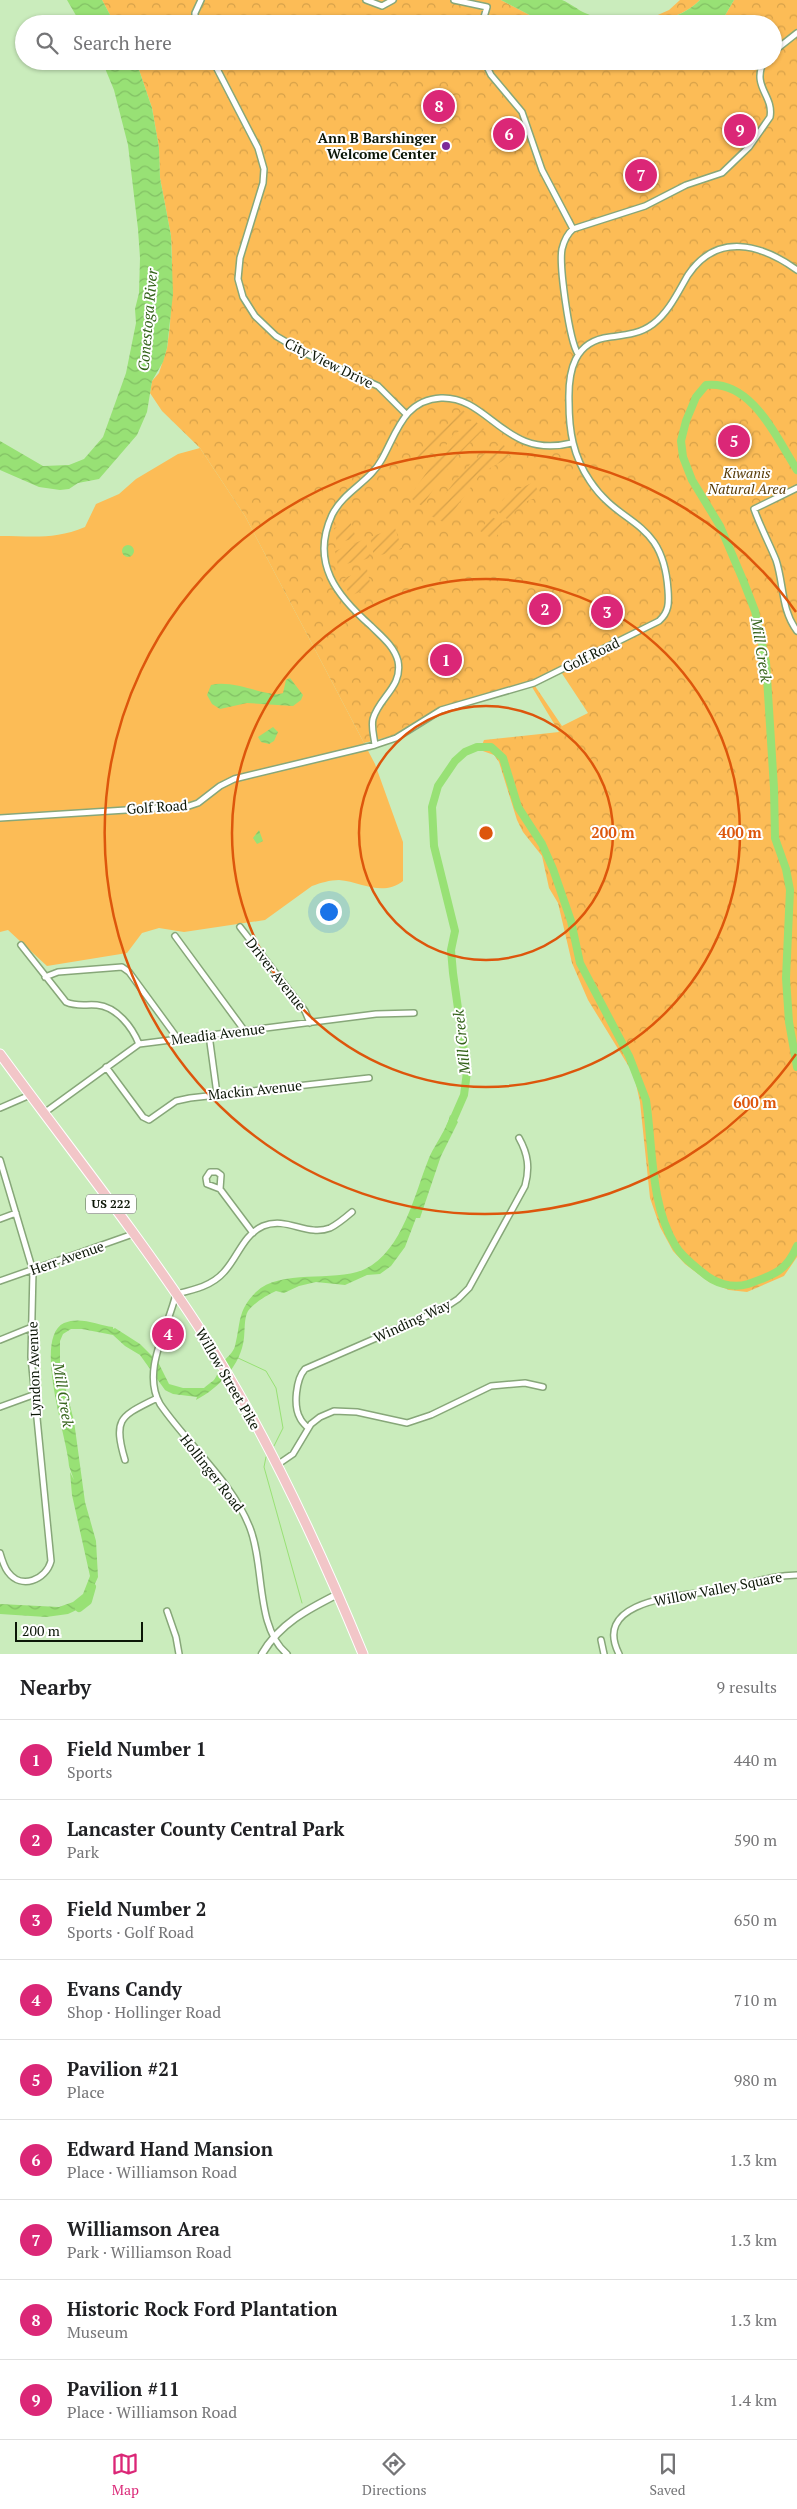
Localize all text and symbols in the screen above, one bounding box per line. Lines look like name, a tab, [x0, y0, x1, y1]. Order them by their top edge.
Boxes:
search box	[15, 15, 782, 70]
icon: search	[33, 29, 61, 57]
text: Search here	[73, 30, 172, 55]
pin: 8	[423, 87, 455, 125]
pin: 9	[724, 111, 756, 149]
pin: 6	[493, 115, 525, 153]
place label: Ann B Barshinger Welcome Center	[318, 128, 436, 163]
marker: Ann B Barshinger Welcome Center	[440, 140, 452, 152]
pin: 7	[625, 156, 657, 194]
water label: Conestoga River	[133, 267, 162, 372]
street label: City View Drive	[282, 333, 377, 392]
pin: 5	[718, 422, 750, 460]
park label: Kiwanis Natural Area	[707, 463, 786, 498]
pin: 2	[529, 590, 561, 628]
pin: 3	[591, 593, 623, 631]
water label: Mill Creek	[747, 615, 777, 684]
street label: Golf Road	[559, 633, 623, 676]
pin: 1	[430, 641, 462, 679]
street label: Golf Road	[126, 795, 188, 818]
text: 200 m	[591, 822, 635, 842]
text: 400 m	[718, 822, 762, 842]
centre of rings	[477, 824, 495, 842]
your location	[316, 899, 342, 925]
street label: Driver Avenue	[242, 933, 311, 1014]
water label: Mill Creek	[448, 1008, 474, 1077]
street label: Meadia Avenue	[170, 1018, 266, 1049]
street label: Mackin Avenue	[207, 1075, 303, 1104]
text: 600 m	[733, 1092, 777, 1112]
road number: US 222	[86, 1194, 136, 1214]
street label: Herr Avenue	[27, 1236, 106, 1279]
street label: Winding Way	[370, 1294, 454, 1347]
pin: 4	[152, 1315, 184, 1353]
street label: Lyndon Avenue	[22, 1321, 45, 1417]
street label: Willow Street Pike	[192, 1325, 265, 1433]
water label: Mill Creek	[49, 1360, 79, 1429]
street label: Hollinger Road	[176, 1430, 249, 1515]
street label: Willow Valley Square	[652, 1567, 784, 1610]
scale bar	[15, 1619, 142, 1642]
text: 200 m	[22, 1621, 60, 1640]
text: Nearby	[20, 1673, 91, 1701]
text: 9 results	[717, 1676, 777, 1698]
text: Field Number 1	[67, 1736, 206, 1761]
text: 1	[31, 1749, 41, 1771]
text: 440 m	[734, 1749, 777, 1771]
text: Sports	[67, 1761, 113, 1783]
text: Lancaster County Central Park	[67, 1816, 344, 1841]
text: 2	[31, 1829, 41, 1851]
text: 590 m	[734, 1829, 777, 1851]
text: Park	[67, 1841, 99, 1863]
text: Field Number 2	[67, 1896, 206, 1921]
text: 3	[31, 1909, 41, 1931]
text: 650 m	[734, 1909, 777, 1931]
text: Sports · Golf Road	[67, 1921, 194, 1943]
text: Evans Candy	[67, 1976, 182, 2001]
text: 4	[31, 1989, 41, 2011]
text: 710 m	[734, 1989, 777, 2011]
text: Shop · Hollinger Road	[67, 2001, 221, 2023]
text: Pavilion #21	[67, 2056, 180, 2081]
text: 5	[31, 2069, 41, 2091]
text: 980 m	[734, 2069, 777, 2091]
text: Place	[67, 2081, 105, 2103]
text: Edward Hand Mansion	[67, 2136, 273, 2161]
text: 6	[31, 2149, 41, 2171]
text: 1.3 km	[730, 2149, 777, 2171]
text: Place · Williamson Road	[67, 2161, 237, 2183]
text: Williamson Area	[67, 2216, 220, 2241]
text: 7	[31, 2229, 41, 2251]
text: 1.3 km	[730, 2229, 777, 2251]
text: Park · Williamson Road	[67, 2241, 232, 2263]
text: Historic Rock Ford Plantation	[67, 2296, 337, 2321]
text: 8	[31, 2309, 41, 2331]
text: 1.3 km	[730, 2309, 777, 2331]
text: Museum	[67, 2321, 128, 2343]
text: Pavilion #11	[67, 2376, 180, 2401]
text: 9	[31, 2389, 41, 2411]
text: 1.4 km	[730, 2389, 777, 2411]
text: Place · Williamson Road	[67, 2401, 237, 2423]
tab: Map	[111, 2450, 139, 2499]
tab: Directions	[362, 2450, 427, 2499]
tab: Saved	[649, 2450, 686, 2499]

